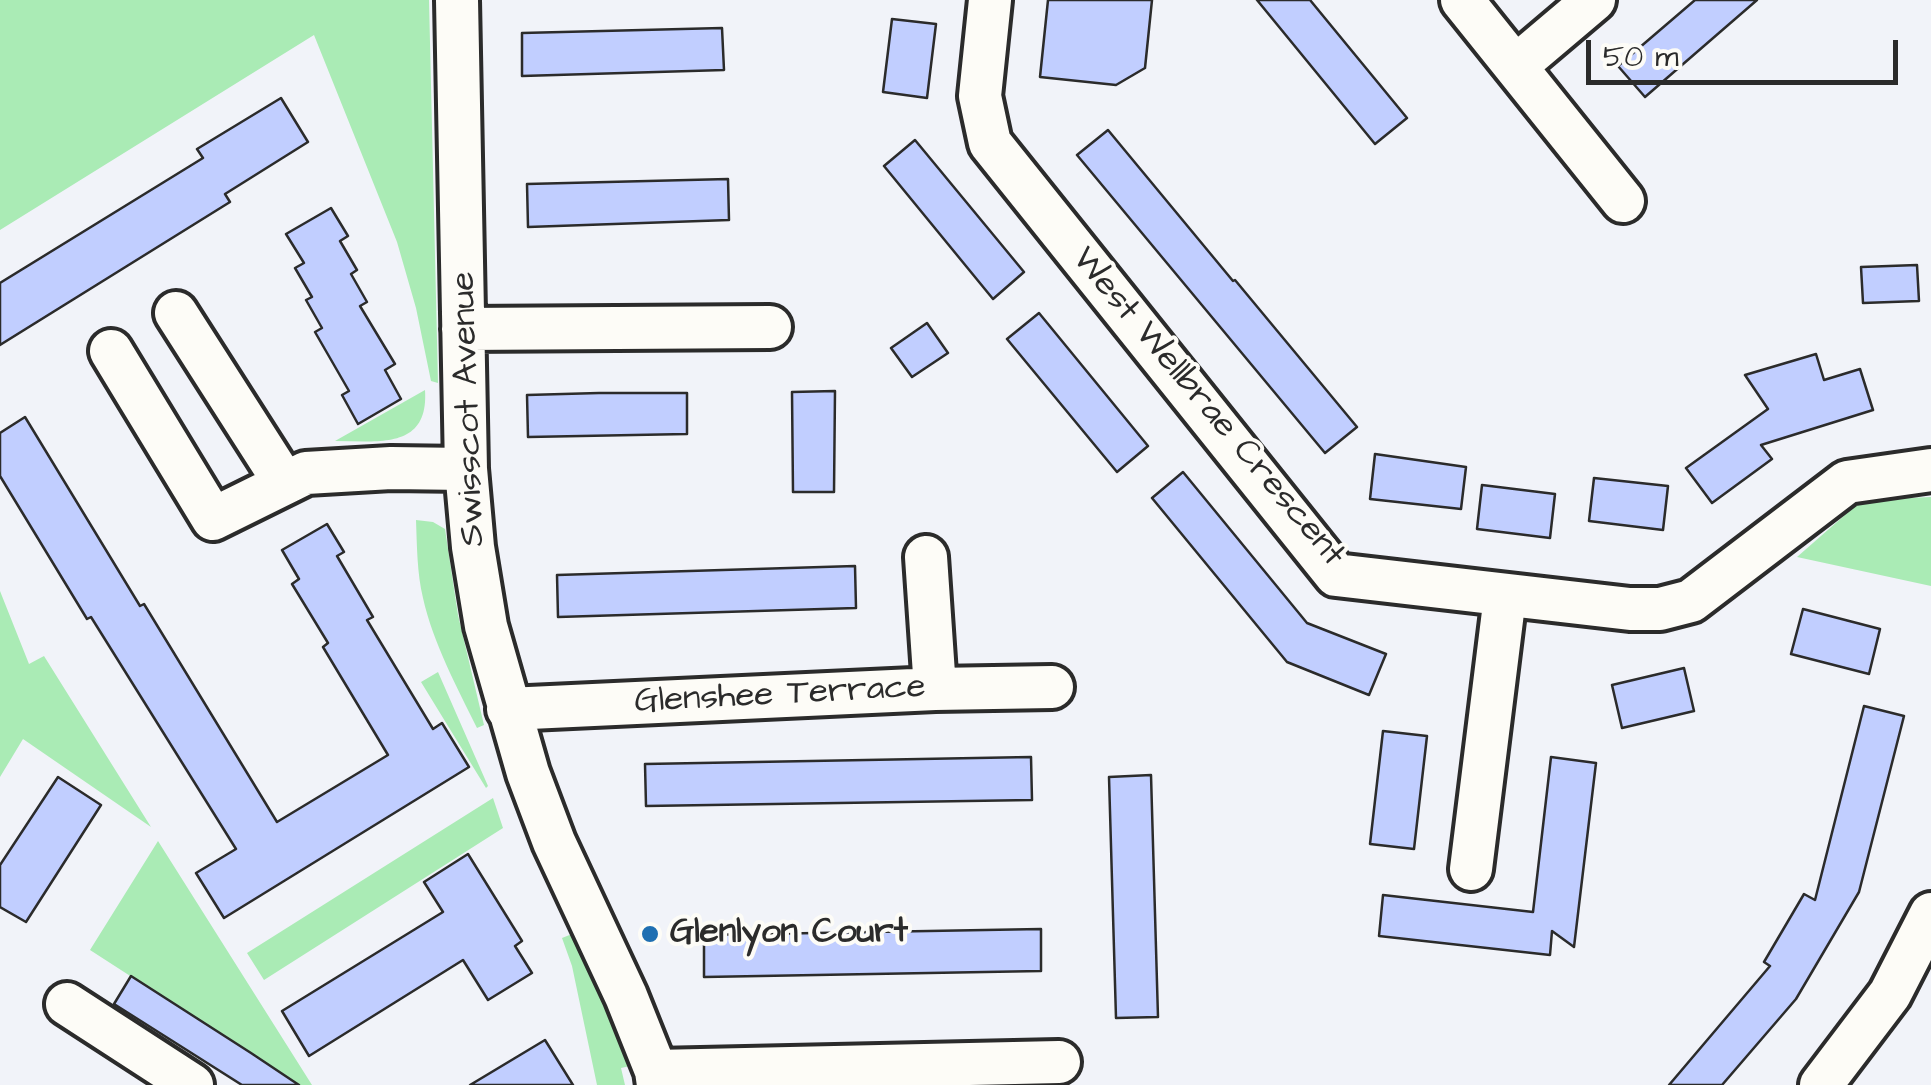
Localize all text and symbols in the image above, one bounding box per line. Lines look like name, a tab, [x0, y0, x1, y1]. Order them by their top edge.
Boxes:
scale bar	[1591, 20, 1904, 82]
text: 50 m	[1603, 36, 1679, 78]
street label: West Wellbrae Crescent	[1061, 240, 1353, 576]
street label: Swisscot Avenue	[444, 271, 496, 547]
street label: Glenshee Terrace	[633, 667, 927, 725]
place label: Glenlyon Court	[670, 913, 908, 955]
marker: Glenlyon Court	[639, 923, 661, 945]

